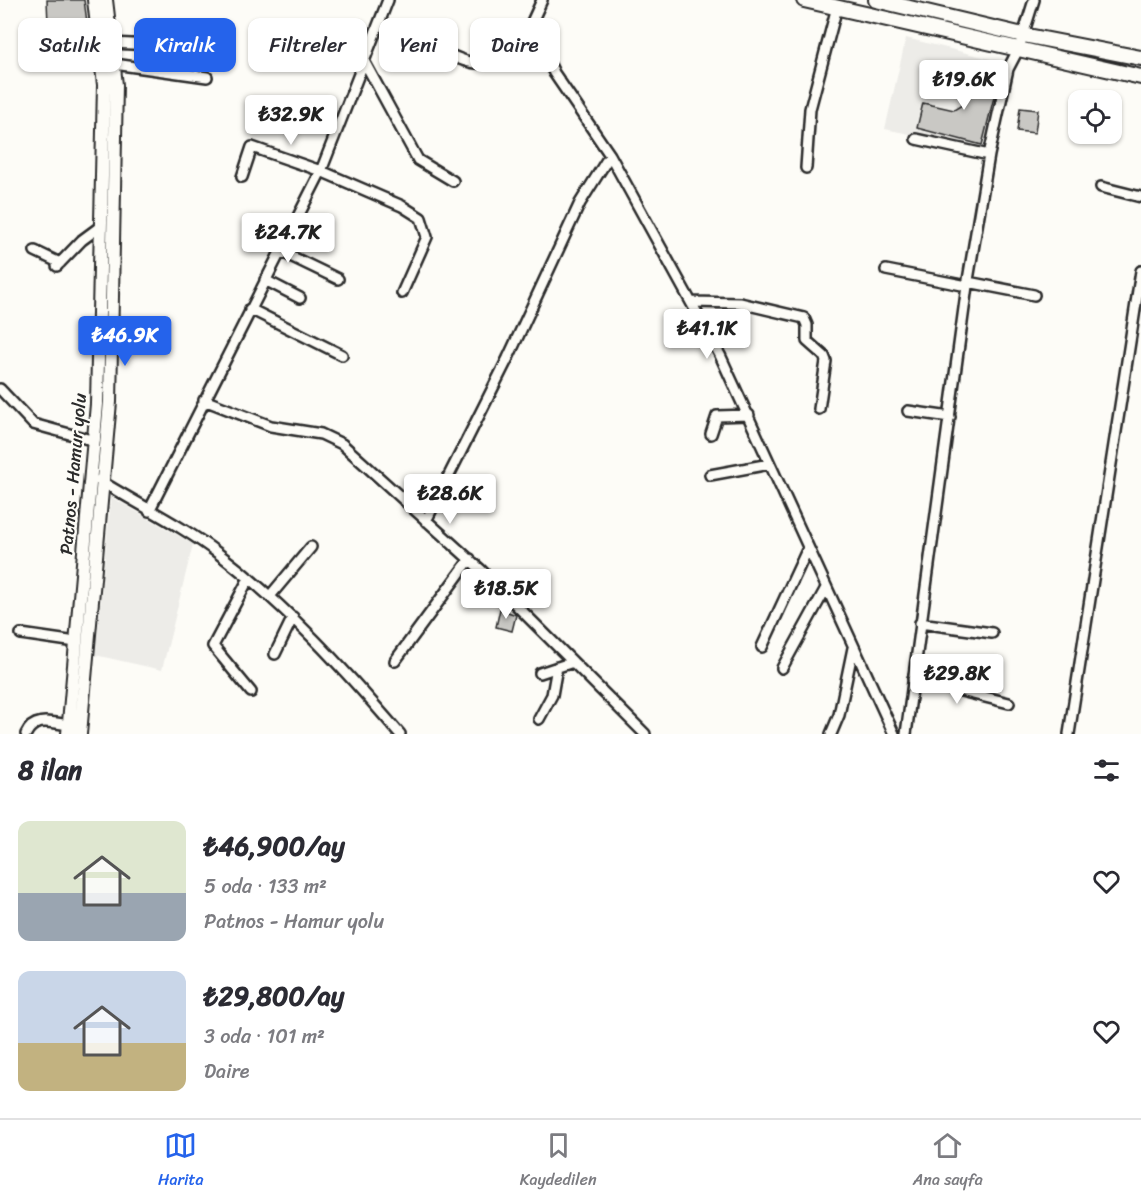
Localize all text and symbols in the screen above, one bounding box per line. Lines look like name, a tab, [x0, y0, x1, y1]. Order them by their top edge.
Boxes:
chip: Satılık	[18, 18, 122, 72]
chip: Kiralık	[134, 18, 236, 72]
chip: Filtreler	[248, 18, 367, 72]
chip: Yeni	[379, 18, 458, 72]
chip: Daire	[470, 18, 560, 72]
pin: ₺19.6K	[915, 60, 1013, 111]
text: ₺19.6K	[933, 62, 995, 97]
map controls	[1068, 90, 1122, 144]
button: locate	[1068, 90, 1122, 144]
pin: ₺32.9K	[242, 95, 340, 146]
text: ₺32.9K	[259, 97, 323, 132]
pin: ₺24.7K	[239, 213, 337, 264]
text: ₺24.7K	[256, 215, 320, 250]
pin: ₺41.1K	[658, 309, 756, 360]
text: ₺41.1K	[678, 311, 736, 346]
pin: ₺46.9K	[76, 316, 174, 367]
text: ₺46.9K	[92, 318, 158, 353]
street label: Patnos - Hamur yolu	[50, 391, 96, 556]
pin: ₺28.6K	[401, 474, 499, 525]
text: ₺28.6K	[418, 476, 482, 511]
pin: ₺18.5K	[457, 569, 555, 620]
text: ₺18.5K	[475, 571, 537, 606]
pin: ₺29.8K	[908, 654, 1006, 705]
text: ₺29.8K	[924, 656, 990, 691]
text: 8 ilan	[18, 747, 82, 793]
icon: filters	[1090, 754, 1123, 787]
text: ₺46,900/ay	[204, 823, 345, 869]
icon: home	[66, 845, 138, 917]
icon: heart	[1090, 865, 1123, 898]
text: 5 oda · 133 m²	[204, 869, 327, 904]
text: Patnos - Hamur yolu	[204, 904, 384, 939]
text: ₺29,800/ay	[204, 973, 344, 1019]
icon: home	[66, 995, 138, 1067]
icon: heart	[1090, 1015, 1123, 1048]
text: 3 oda · 101 m²	[204, 1019, 325, 1054]
text: Daire	[204, 1054, 249, 1089]
tab: Harita	[158, 1129, 203, 1194]
tab: Kaydedilen	[520, 1129, 597, 1194]
tab: Ana sayfa	[913, 1129, 983, 1194]

